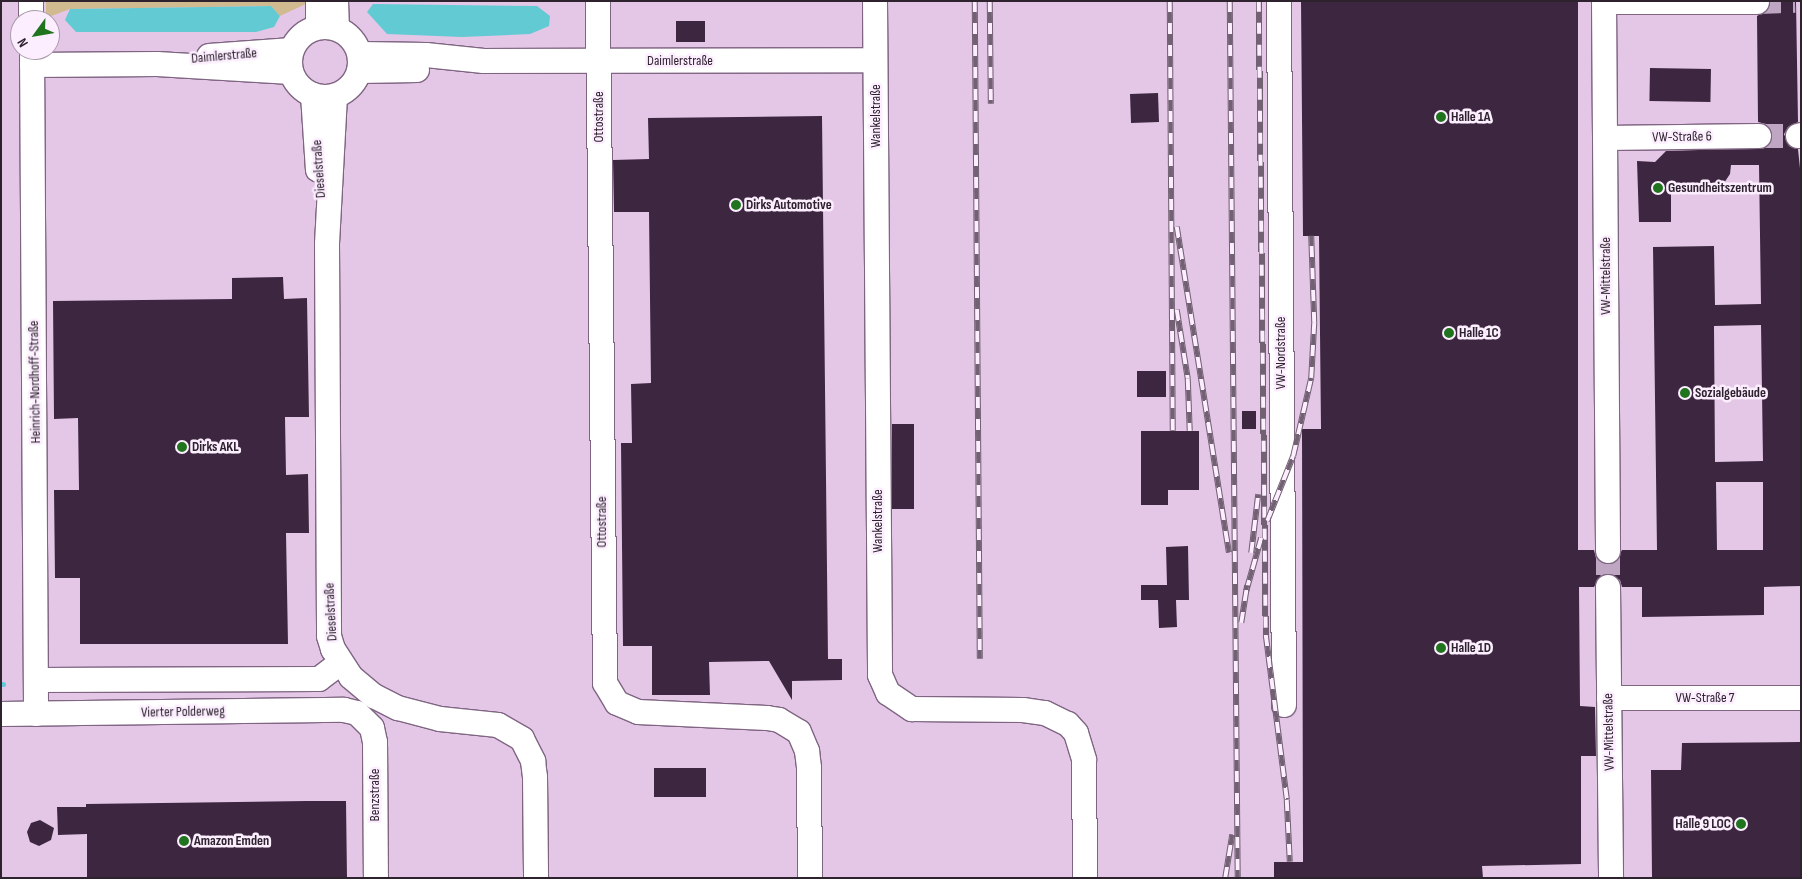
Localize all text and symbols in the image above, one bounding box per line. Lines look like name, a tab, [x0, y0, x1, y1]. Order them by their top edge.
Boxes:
north arrow	[10, 10, 60, 60]
text: N	[14, 35, 32, 50]
street label: Daimlerstraße	[190, 45, 258, 67]
street label: Daimlerstraße	[647, 53, 713, 69]
street label: Wankelstraße	[868, 84, 884, 148]
street label: Ottostraße	[591, 91, 607, 143]
place label: Halle 1A	[1451, 109, 1490, 125]
marker: Halle 1A	[1435, 111, 1447, 123]
street label: VW-Straße 6	[1652, 128, 1712, 146]
street label: Dieselstraße	[309, 139, 329, 199]
place label: Gesundheitszentrum	[1668, 180, 1772, 196]
marker: Gesundheitszentrum	[1652, 182, 1664, 194]
place label: Dirks Automotive	[746, 197, 832, 213]
marker: Dirks Automotive	[730, 199, 742, 211]
street label: VW-Mittelstraße	[1598, 237, 1614, 315]
street label: VW-Nordstraße	[1273, 317, 1289, 389]
street label: Heinrich-Nordhoff-Straße	[26, 320, 44, 444]
place label: Halle 1C	[1459, 325, 1499, 341]
marker: Halle 1C	[1443, 327, 1455, 339]
place label: Sozialgebäude	[1695, 385, 1766, 401]
marker: Sozialgebäude	[1679, 387, 1691, 399]
place label: Dirks AKL	[192, 439, 239, 455]
marker: Dirks AKL	[176, 441, 188, 453]
street label: Wankelstraße	[870, 489, 886, 553]
street label: Ottostraße	[594, 496, 610, 548]
street label: Dieselstraße	[321, 582, 341, 642]
place label: Halle 1D	[1451, 640, 1491, 656]
marker: Halle 1D	[1435, 642, 1447, 654]
street label: VW-Straße 7	[1676, 690, 1734, 706]
street label: VW-Mittelstraße	[1600, 693, 1618, 771]
street label: Vierter Polderweg	[141, 703, 225, 721]
street label: Benzstraße	[367, 769, 383, 821]
place label: Halle 9 LOC	[1675, 816, 1731, 832]
marker: Halle 9 LOC	[1735, 818, 1747, 830]
place label: Amazon Emden	[194, 833, 269, 849]
marker: Amazon Emden	[178, 835, 190, 847]

